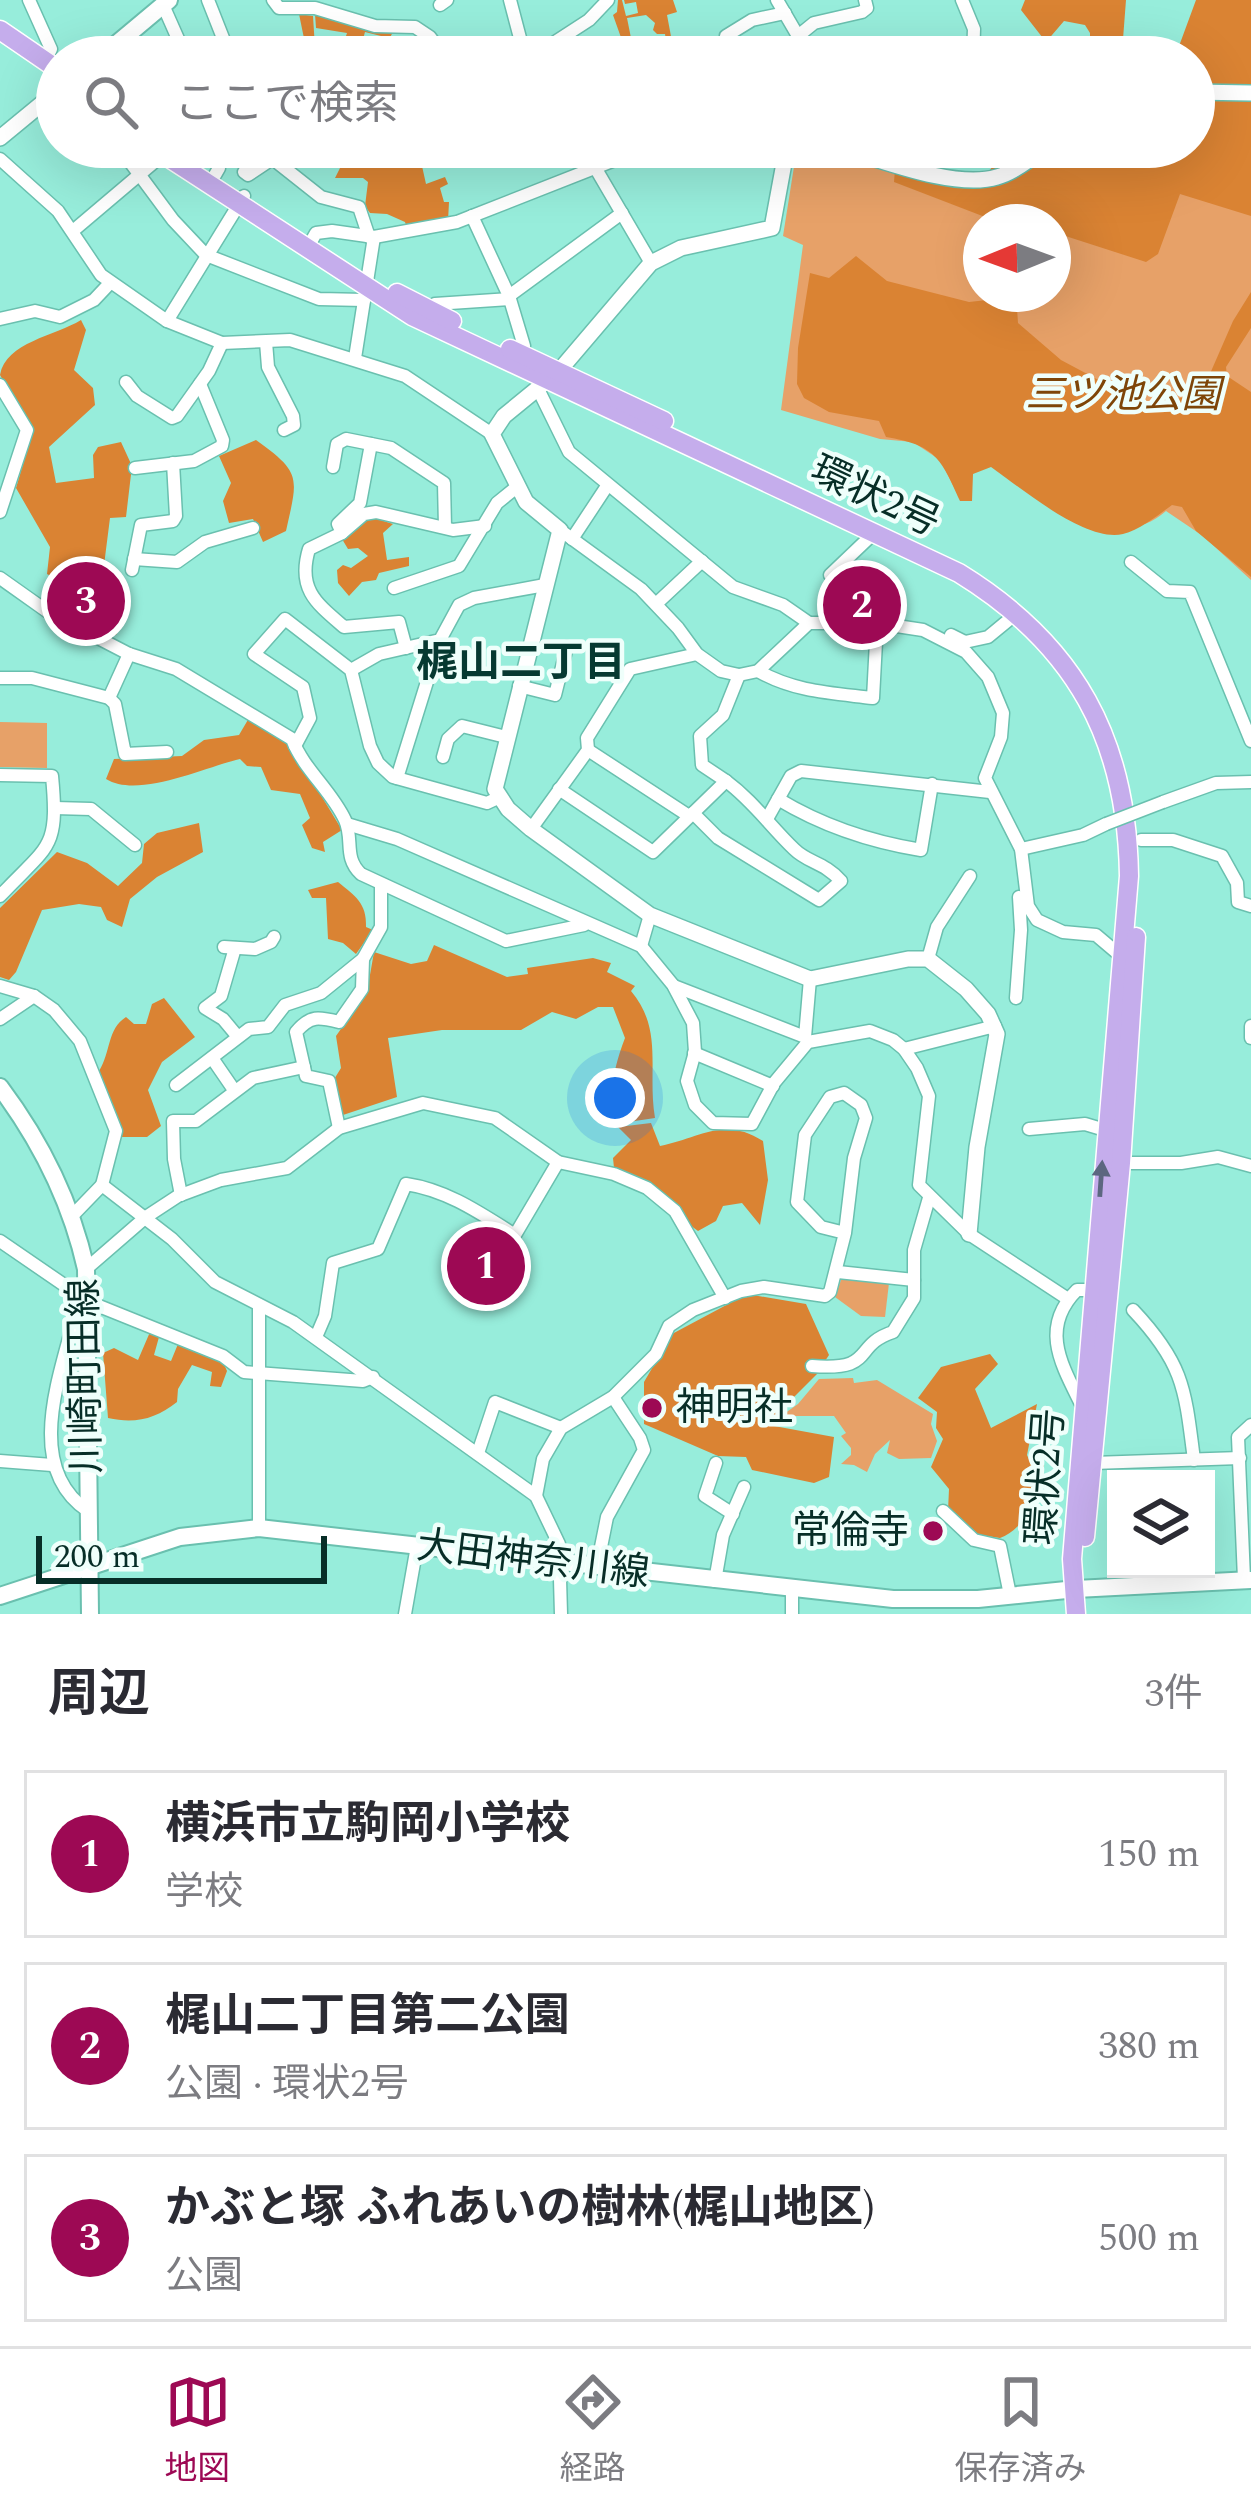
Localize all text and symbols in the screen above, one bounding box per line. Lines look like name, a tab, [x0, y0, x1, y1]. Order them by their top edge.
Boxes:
search box	[36, 36, 1215, 168]
icon: search	[78, 69, 144, 135]
text: ここで検索	[174, 70, 399, 139]
north arrow	[963, 204, 1071, 312]
park label: 三ツ池公園	[1025, 366, 1225, 425]
street label: 環状2号	[801, 441, 949, 553]
pin: 3	[47, 556, 125, 646]
pin: 2	[823, 560, 901, 650]
district label: 梶山二丁目	[416, 632, 626, 695]
your location	[585, 1068, 645, 1128]
one-way arrow	[1092, 1160, 1111, 1197]
pin: 1	[447, 1221, 525, 1311]
street label: 川崎町田線	[55, 1278, 117, 1474]
place label: 神明社	[676, 1379, 793, 1438]
marker: 神明社	[639, 1395, 665, 1421]
street label: 環状2号	[1012, 1407, 1080, 1547]
map controls	[1107, 1470, 1215, 1578]
button: layers	[1107, 1470, 1215, 1578]
place label: 常倫寺	[792, 1502, 909, 1561]
street label: 大田神奈川線	[413, 1516, 653, 1604]
marker: 常倫寺	[920, 1518, 946, 1544]
scale bar	[36, 1530, 327, 1583]
text: 200 m	[54, 1532, 140, 1582]
text: 周辺	[48, 1656, 150, 1734]
text: 3件	[1144, 1665, 1203, 1724]
text: 横浜市立駒岡小学校	[165, 1790, 570, 1859]
text: 1	[79, 1825, 101, 1884]
text: 150 m	[1098, 1825, 1200, 1884]
text: 学校	[165, 1863, 243, 1922]
text: 梶山二丁目第二公園	[165, 1982, 570, 2051]
text: 2	[79, 2017, 101, 2076]
text: 380 m	[1098, 2017, 1200, 2076]
text: 公園 · 環状2号	[165, 2055, 409, 2114]
text: かぶと塚 ふれあいの樹林(梶山地区)	[165, 2174, 875, 2243]
text: 3	[79, 2209, 101, 2268]
text: 500 m	[1098, 2209, 1200, 2268]
text: 公園	[165, 2247, 243, 2306]
tab: 地図	[165, 2369, 231, 2494]
tab: 経路	[560, 2369, 626, 2494]
tab: 保存済み	[955, 2369, 1087, 2494]

